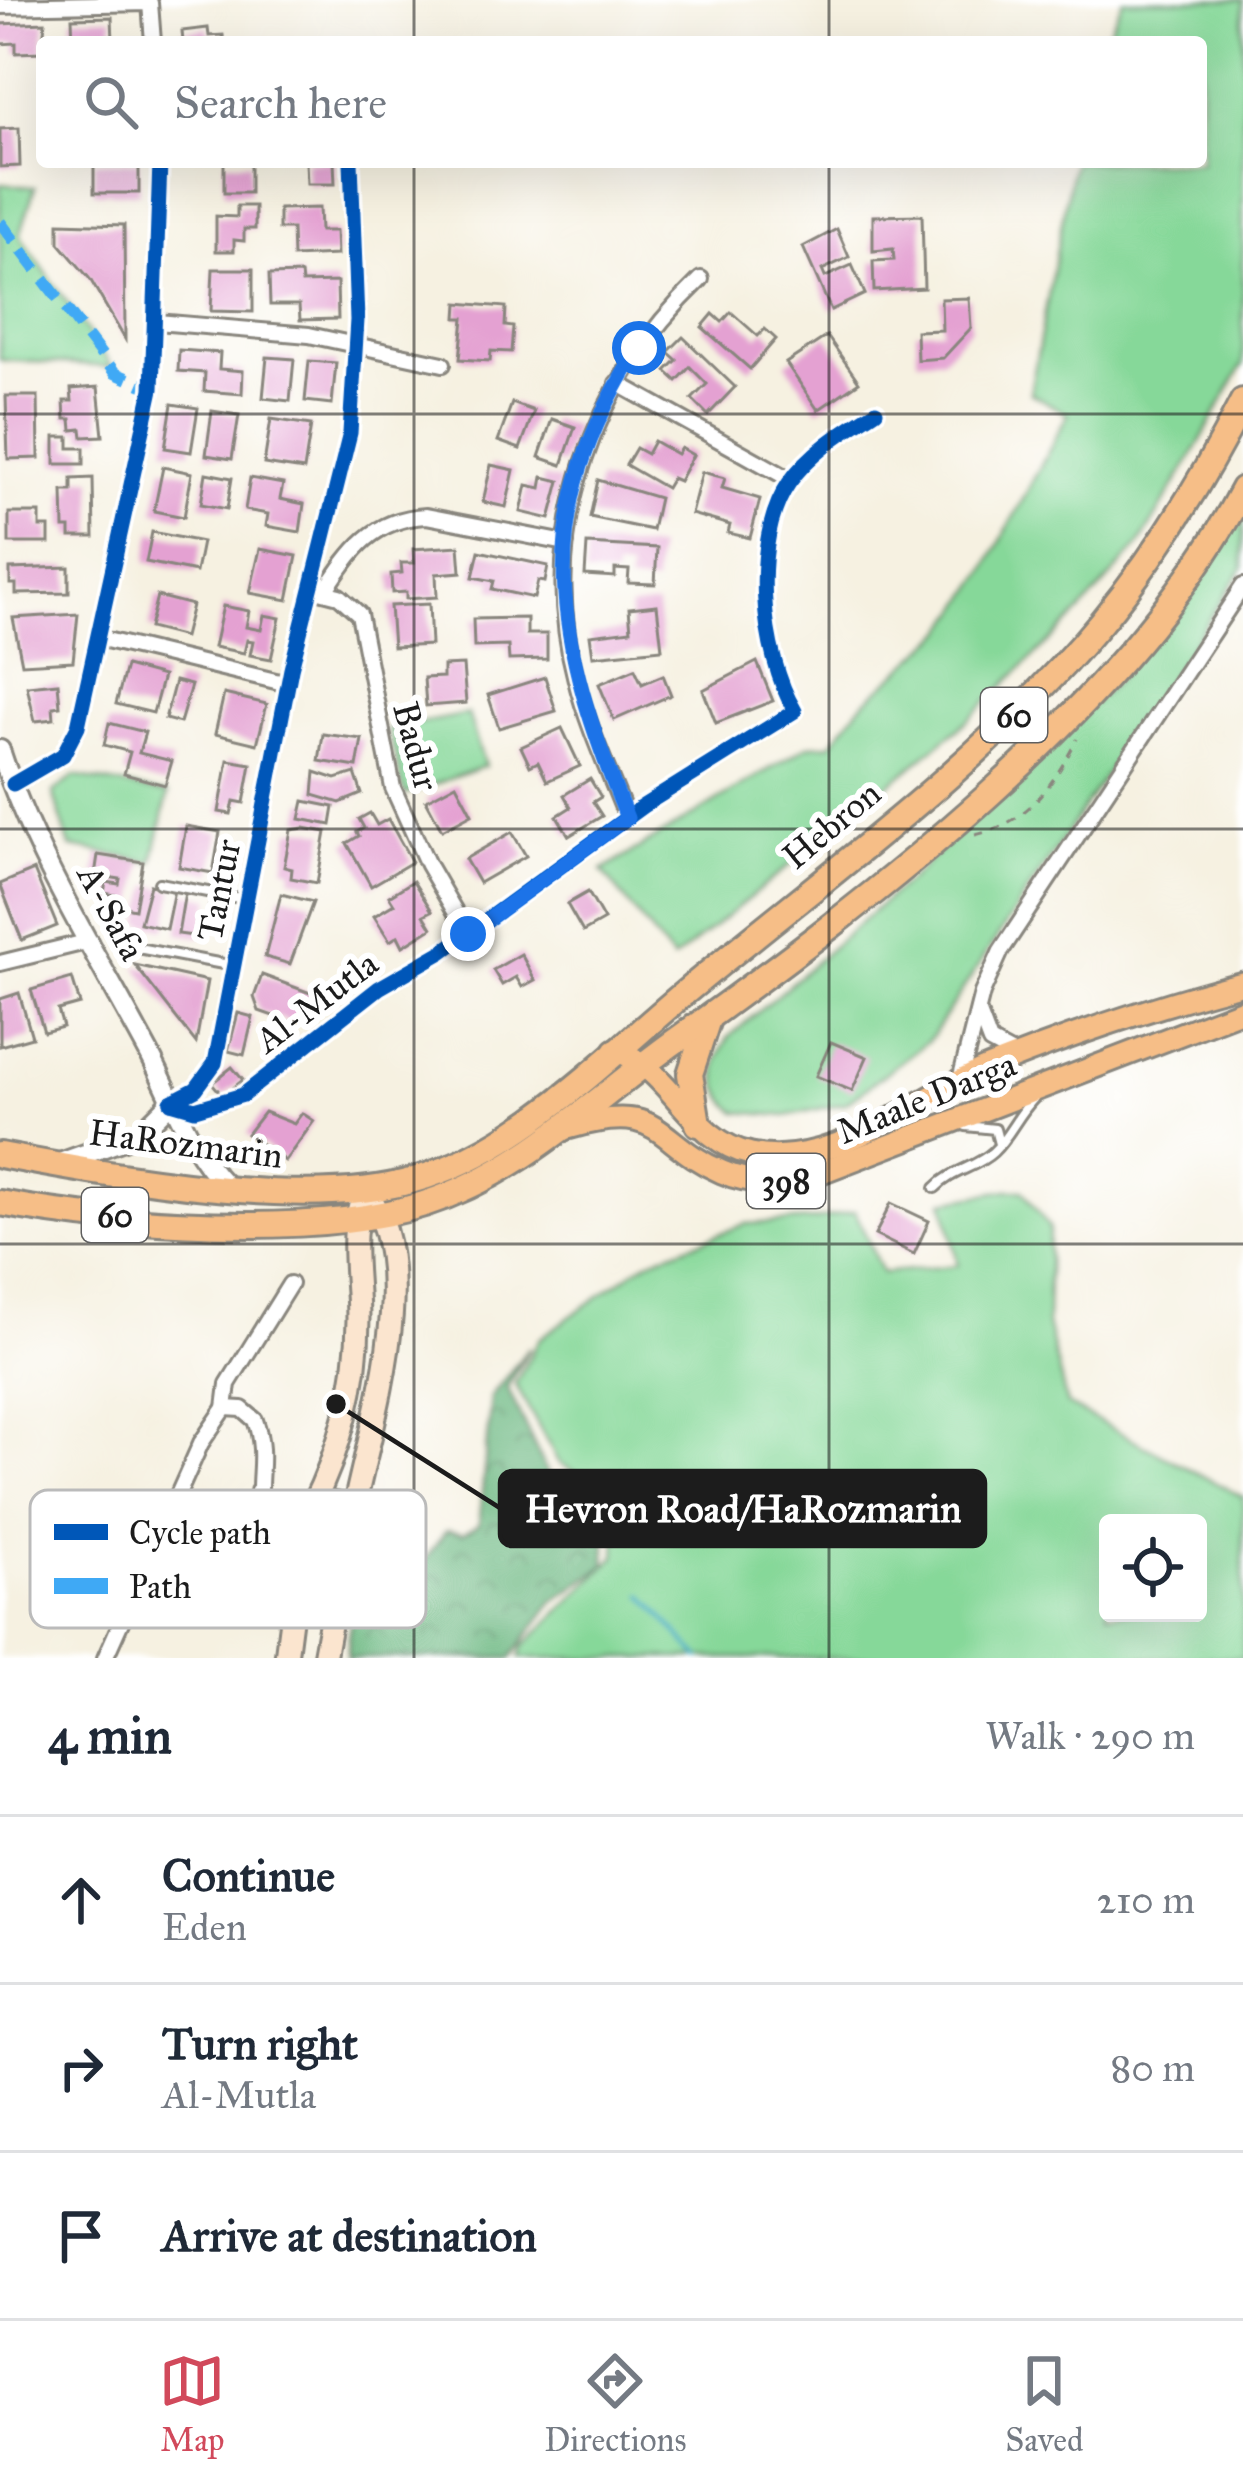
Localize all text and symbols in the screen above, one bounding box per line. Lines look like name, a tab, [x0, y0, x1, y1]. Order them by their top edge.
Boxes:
search box	[36, 36, 1207, 168]
icon: search	[78, 69, 144, 135]
text: Search here	[174, 75, 387, 130]
route start	[612, 321, 666, 375]
road number: 60	[981, 688, 1047, 742]
street label: Badur	[383, 697, 449, 796]
street label: Hebron	[774, 771, 890, 878]
street label: Tantur	[188, 835, 250, 945]
street label: A-Safa	[67, 855, 155, 969]
route end	[441, 907, 495, 961]
street label: Al-Mutla	[245, 941, 387, 1063]
street label: Maale Darga	[831, 1042, 1023, 1154]
street label: HaRozmarin	[87, 1110, 285, 1178]
road number: 398	[747, 1154, 825, 1208]
road number: 60	[82, 1188, 148, 1242]
callout: Hevron Road/HaRozmarin	[500, 1471, 985, 1546]
text: Hevron Road/HaRozmarin	[525, 1485, 961, 1533]
legend	[30, 1490, 426, 1628]
text: Cycle path	[129, 1513, 271, 1553]
map controls	[1099, 1514, 1207, 1622]
button: locate	[1099, 1514, 1207, 1622]
text: Path	[129, 1567, 191, 1607]
text: 4 min	[48, 1705, 172, 1767]
text: Walk · 290 m	[985, 1712, 1195, 1760]
text: Continue	[162, 1848, 335, 1903]
icon: ahead	[48, 1867, 114, 1933]
text: 210 m	[1097, 1876, 1195, 1924]
text: Eden	[162, 1903, 247, 1951]
text: Turn right	[162, 2016, 358, 2071]
icon: right	[48, 2035, 114, 2101]
text: 80 m	[1110, 2044, 1195, 2092]
text: Al-Mutla	[162, 2071, 316, 2119]
icon: arrive	[48, 2203, 114, 2269]
text: Arrive at destination	[162, 2208, 537, 2263]
tab: Map	[159, 2348, 225, 2460]
tab: Directions	[544, 2348, 686, 2460]
tab: Saved	[1005, 2348, 1084, 2460]

